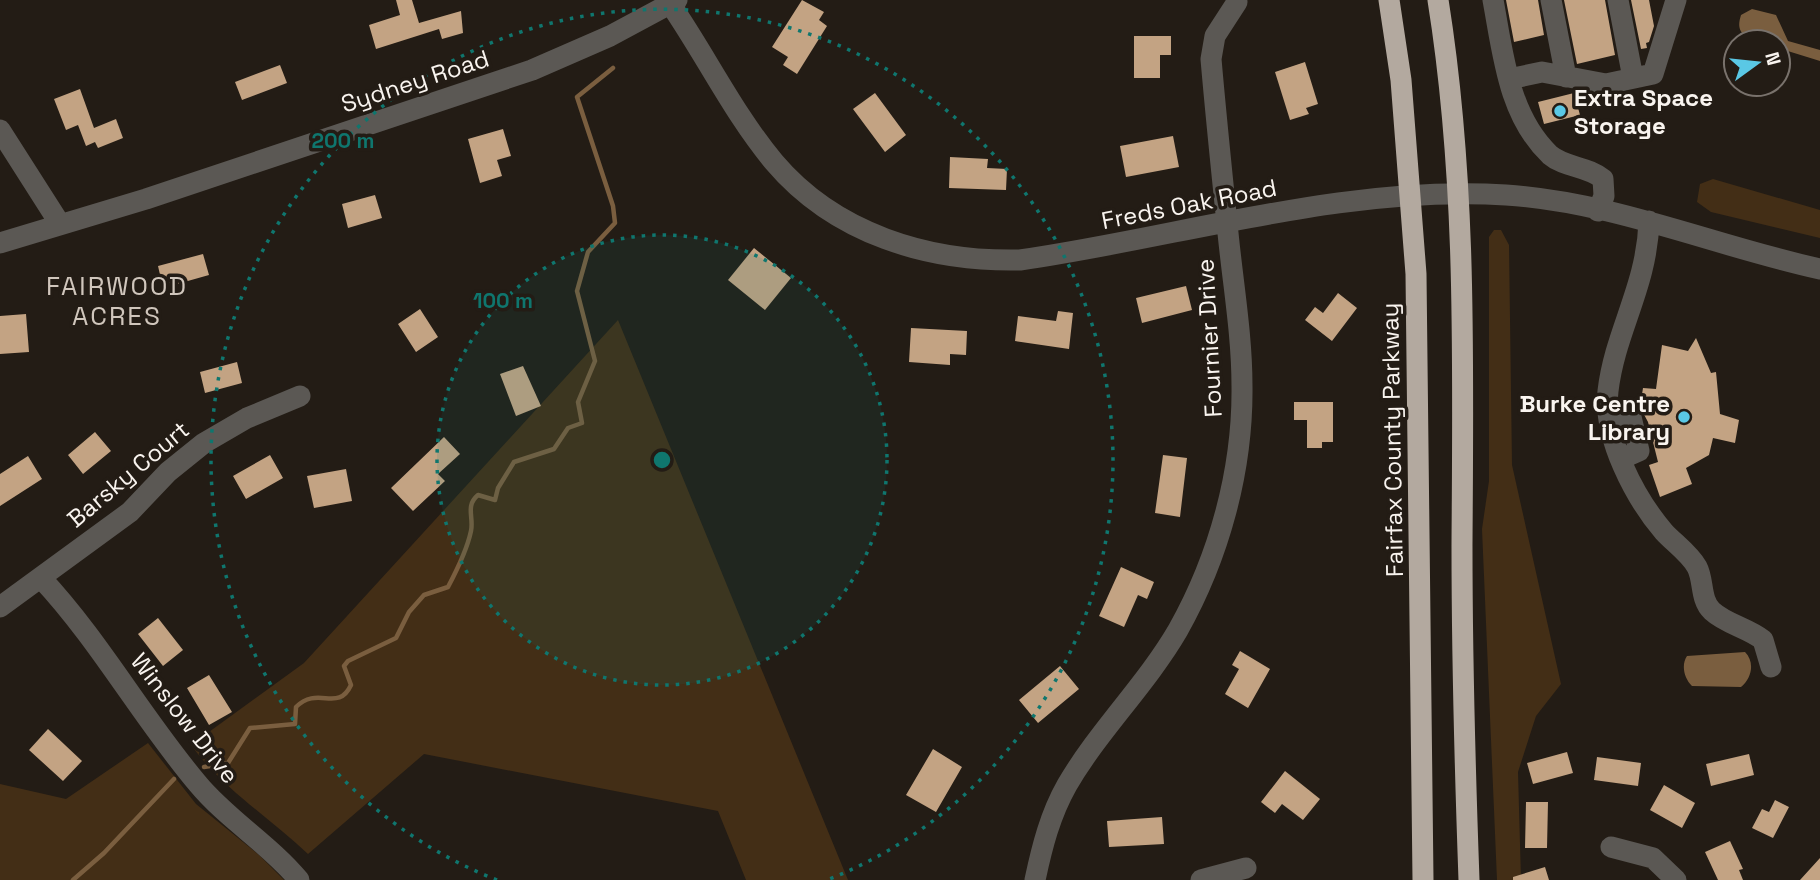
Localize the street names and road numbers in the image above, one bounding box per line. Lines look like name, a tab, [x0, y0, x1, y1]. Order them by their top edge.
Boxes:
street label: Sydney Road	[337, 43, 493, 119]
street label: Freds Oak Road	[1099, 172, 1279, 236]
street label: Fournier Drive	[1189, 258, 1229, 418]
street label: Fairfax County Parkway	[1374, 303, 1410, 577]
street label: Barsky Court	[61, 414, 195, 534]
street label: Winslow Drive	[124, 646, 246, 790]

